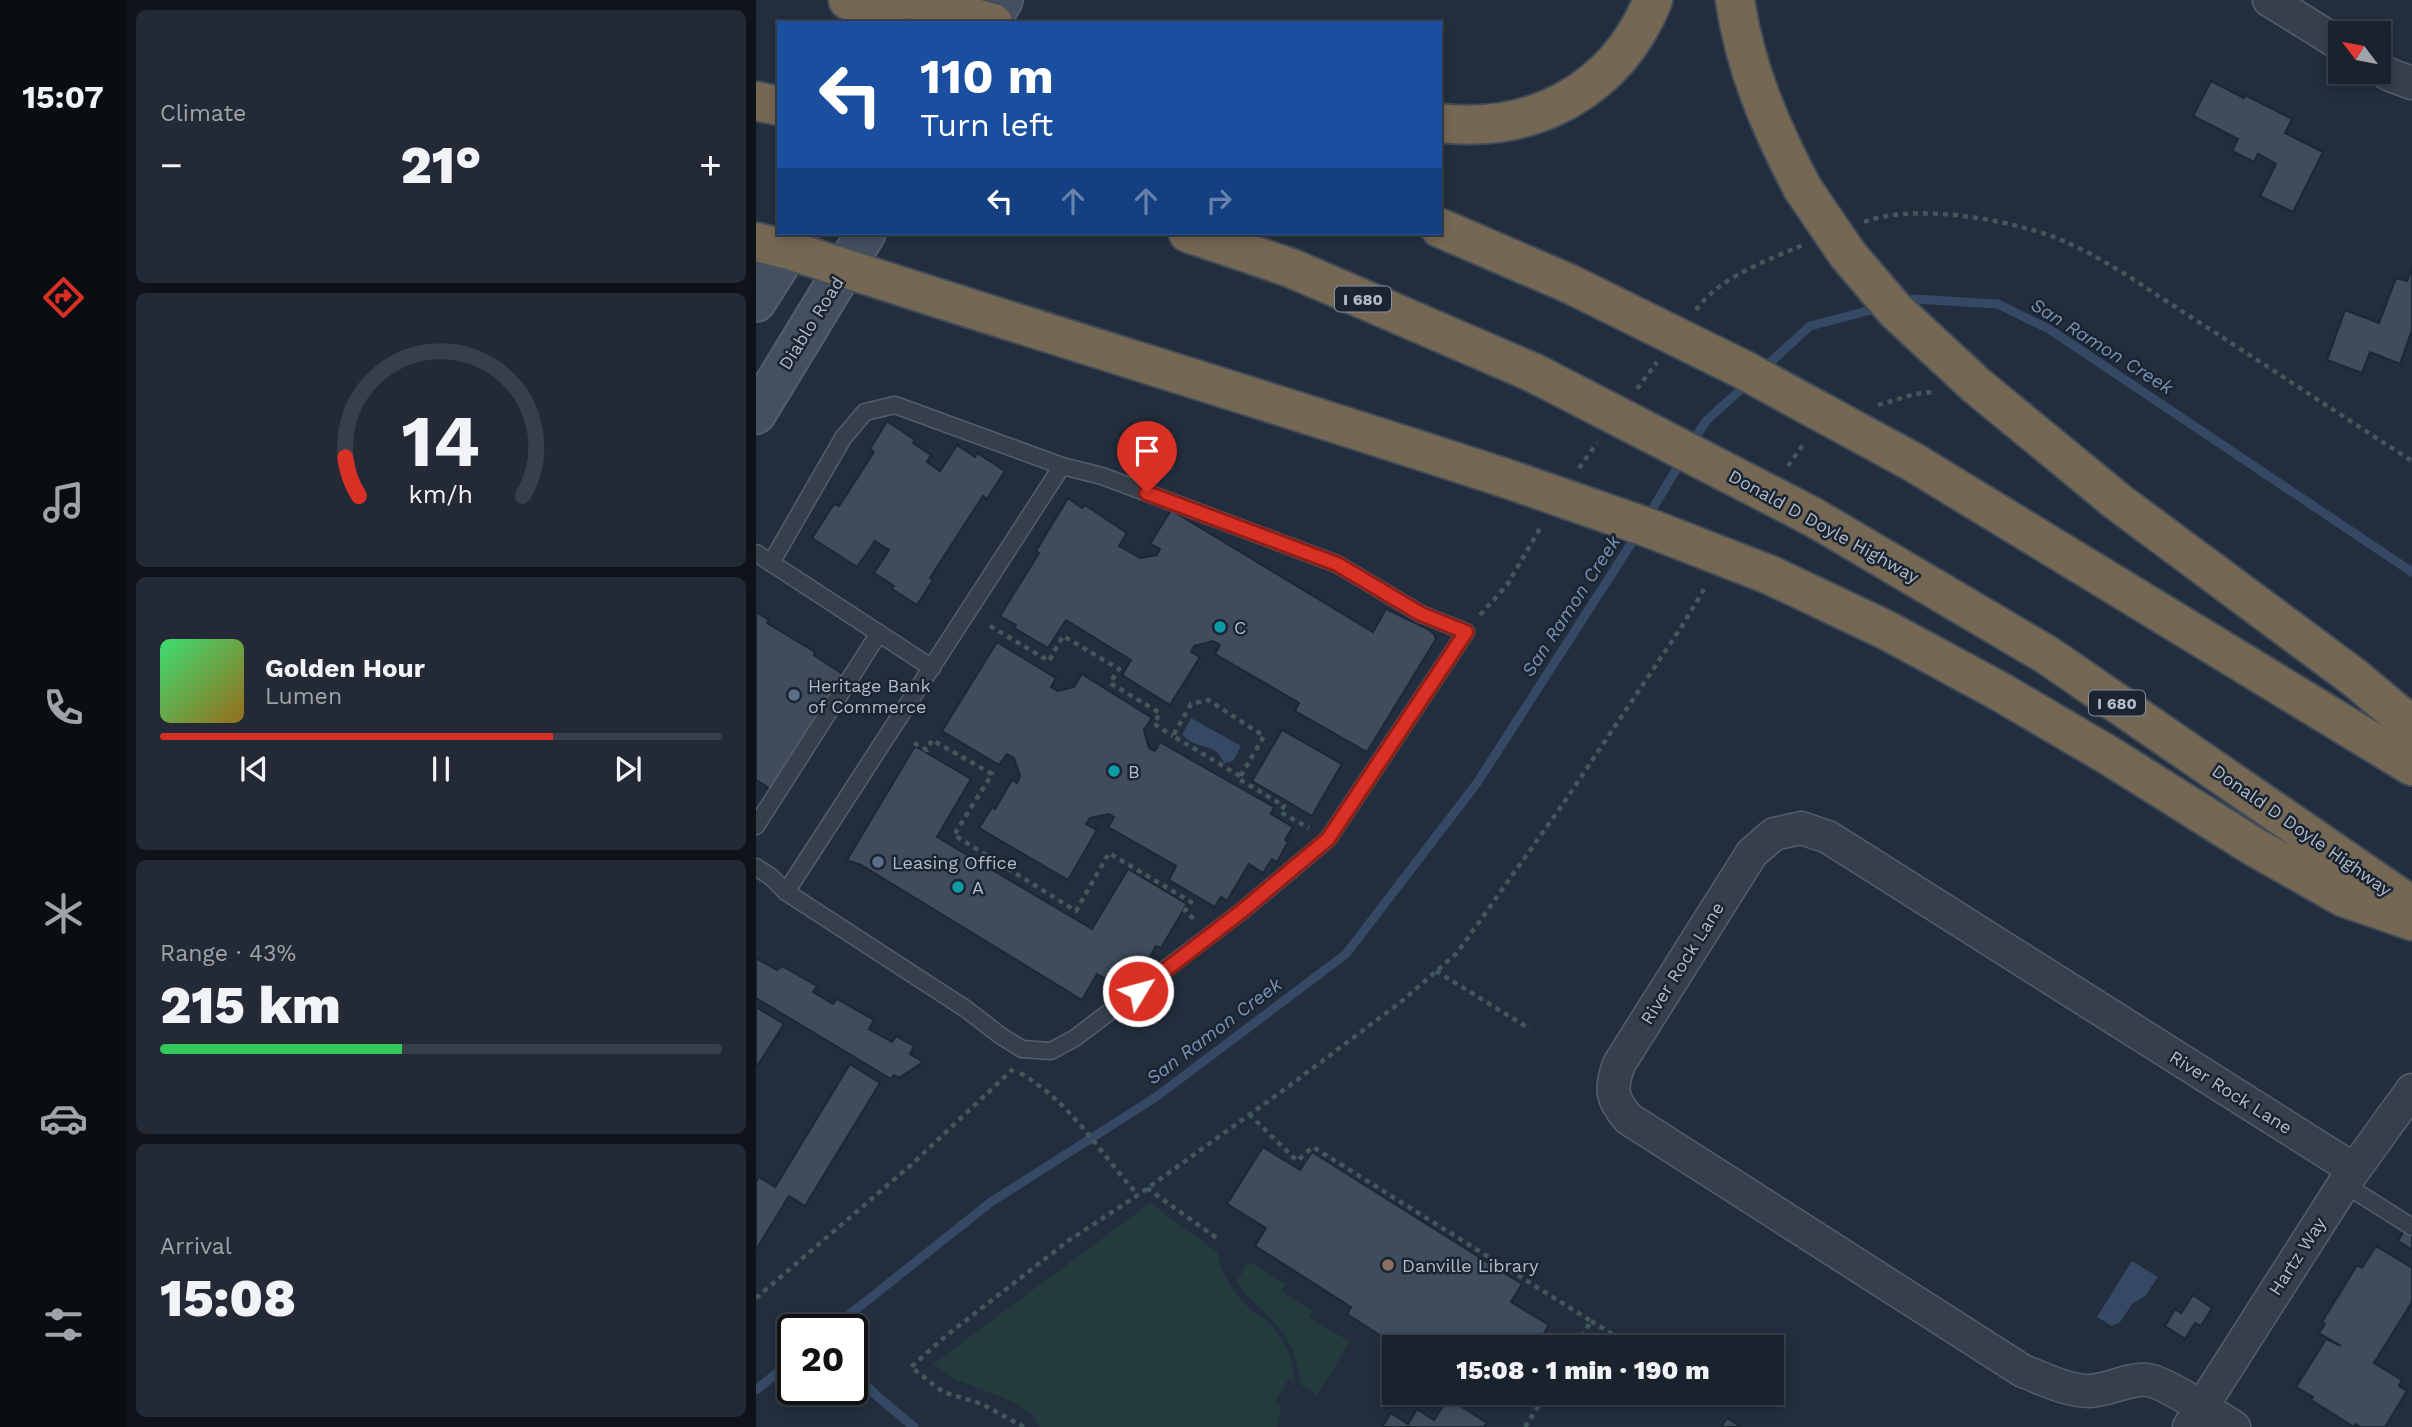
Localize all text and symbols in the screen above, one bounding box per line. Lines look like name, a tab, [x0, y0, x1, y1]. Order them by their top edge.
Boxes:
north arrow	[2328, 21, 2390, 84]
map controls	[2328, 21, 2391, 84]
text: 110 m	[920, 47, 1054, 105]
icon: left	[805, 49, 896, 140]
text: 15:07	[22, 78, 104, 116]
text: Climate	[160, 100, 246, 127]
text: Turn left	[920, 106, 1053, 144]
text: 21°	[401, 135, 481, 196]
text: −	[160, 143, 183, 187]
text: +	[699, 143, 722, 187]
icon: left	[981, 182, 1019, 220]
icon: ahead	[1054, 182, 1092, 220]
icon: ahead	[1127, 182, 1165, 220]
icon: right	[1200, 182, 1238, 220]
icon: directions	[39, 273, 88, 322]
street label: Diablo Road	[774, 273, 848, 373]
road number: I 680	[1335, 286, 1391, 312]
water label: San Ramon Creek	[2026, 293, 2178, 399]
text: 14	[402, 399, 480, 485]
pin	[1117, 421, 1177, 493]
icon: arrive	[1128, 432, 1166, 470]
street label: Donald D Doyle Highway	[1725, 465, 1923, 587]
icon: music	[39, 478, 88, 527]
text: km/h	[409, 480, 473, 509]
water label: San Ramon Creek	[1517, 531, 1626, 681]
place label: C	[1234, 617, 1246, 638]
marker: C	[1212, 619, 1228, 635]
text: Golden Hour	[265, 653, 425, 683]
place label: Heritage Bank of Commerce	[808, 675, 931, 717]
icon: phone	[39, 683, 88, 732]
text: Lumen	[265, 683, 342, 710]
marker: Heritage Bank of Commerce	[786, 687, 802, 703]
road number: I 680	[2089, 690, 2145, 716]
icon: previous	[235, 750, 273, 788]
icon: pause	[422, 750, 460, 788]
icon: next	[609, 750, 647, 788]
street label: Donald D Doyle Highway	[2208, 760, 2396, 900]
place label: B	[1128, 761, 1140, 782]
marker: B	[1106, 763, 1122, 779]
place label: Leasing Office	[892, 852, 1017, 873]
marker: Leasing Office	[870, 854, 886, 870]
place label: A	[972, 877, 984, 898]
marker: A	[950, 879, 966, 895]
icon: climate	[39, 889, 88, 938]
street label: River Rock Lane	[1636, 898, 1728, 1028]
text: Range · 43%	[160, 940, 296, 967]
position arrow	[1101, 954, 1175, 1028]
water label: San Ramon Creek	[1142, 972, 1287, 1089]
text: 215 km	[160, 975, 341, 1036]
street label: River Rock Lane	[2166, 1046, 2296, 1138]
icon: car	[39, 1094, 88, 1143]
street label: Hartz Way	[2264, 1213, 2330, 1299]
text: Arrival	[160, 1233, 232, 1260]
place label: Danville Library	[1402, 1255, 1539, 1276]
marker: Danville Library	[1380, 1257, 1396, 1273]
text: 15:08	[160, 1268, 296, 1329]
icon: filters	[39, 1300, 88, 1349]
speed limit sign: 20	[777, 1314, 868, 1405]
text: 15:08 · 1 min · 190 m	[1456, 1355, 1710, 1385]

